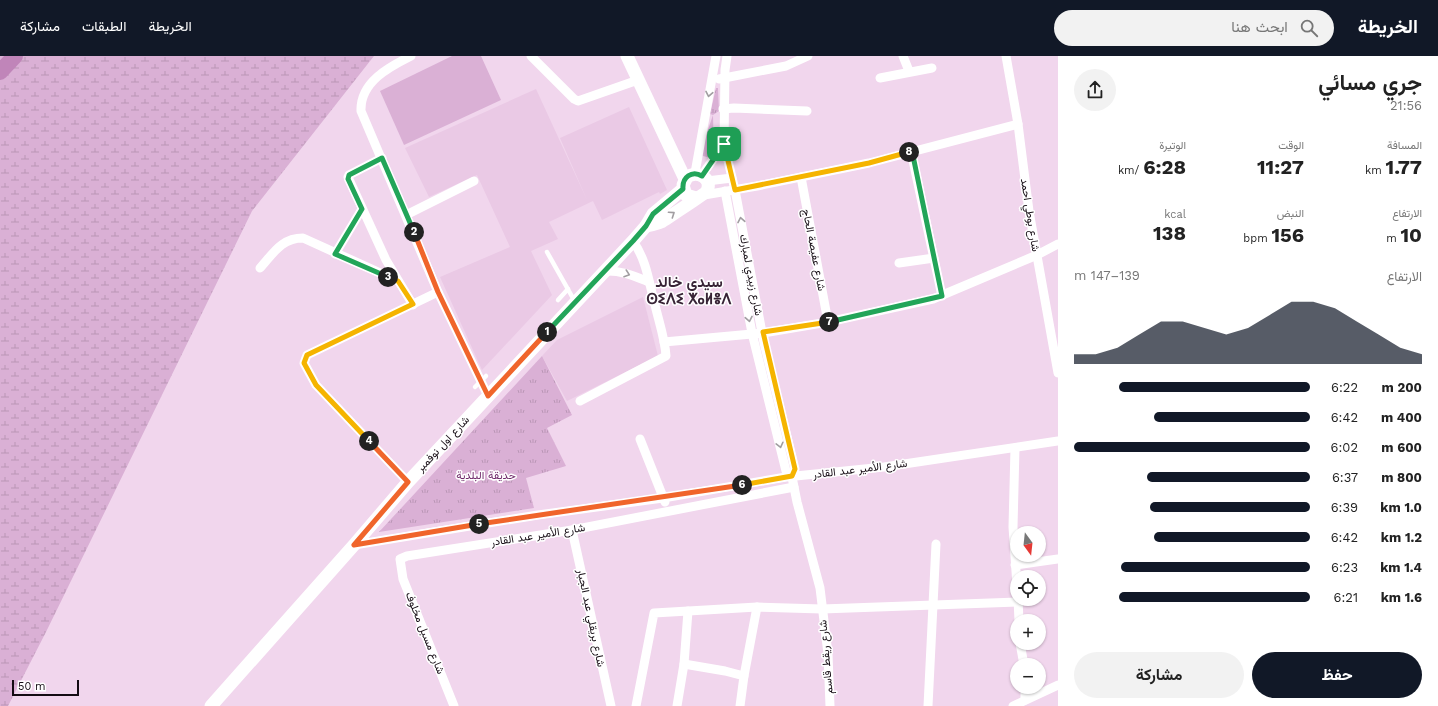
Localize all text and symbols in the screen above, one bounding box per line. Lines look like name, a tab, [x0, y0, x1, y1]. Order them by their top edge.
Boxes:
search box	[1054, 10, 1334, 46]
text: الخريطة	[1358, 15, 1418, 38]
icon: search	[1298, 17, 1320, 39]
text: مشاركة	[20, 18, 60, 34]
text: الطبقات	[82, 18, 126, 34]
text: الخريطة	[148, 18, 192, 34]
text: ابحث هنا	[1231, 18, 1288, 36]
button: share	[1074, 69, 1116, 111]
text: جري مسائي	[1318, 70, 1422, 95]
one-way arrow	[706, 91, 714, 98]
text: 21:56	[1390, 98, 1422, 113]
pin	[707, 127, 741, 161]
icon: arrive	[713, 133, 735, 155]
text: الوتيرة	[1159, 139, 1186, 152]
text: الوقت	[1278, 139, 1304, 152]
text: المسافة	[1387, 139, 1422, 152]
pin: 8	[899, 142, 919, 162]
text: 8	[906, 145, 912, 158]
text: 6:28	[1143, 155, 1186, 179]
text: 11:27	[1257, 155, 1304, 179]
text: 1.77	[1386, 155, 1422, 179]
text: /km	[1118, 164, 1143, 177]
text: km	[1365, 164, 1386, 177]
street label: شارع بوطي احمد	[1015, 177, 1042, 253]
text: النبض	[1277, 207, 1304, 220]
text: الارتفاع	[1392, 207, 1422, 220]
street label: شارع عفيصة الحاج	[799, 208, 828, 293]
text: kcal	[1164, 208, 1186, 221]
one-way arrow	[668, 211, 675, 219]
one-way arrow	[737, 217, 745, 224]
text: 138	[1153, 221, 1186, 245]
pin: 2	[404, 222, 424, 242]
text: 156	[1271, 223, 1304, 247]
text: 10	[1401, 223, 1422, 247]
text: 2	[411, 225, 417, 238]
text: bpm	[1243, 232, 1271, 245]
text: m	[1386, 232, 1401, 245]
street label: شارع زبيدي لمبارك	[734, 233, 765, 318]
pin: 3	[378, 267, 398, 287]
text: 139–147 m	[1074, 268, 1140, 283]
one-way arrow	[624, 269, 631, 277]
text: الارتفاع	[1387, 269, 1422, 284]
text: 3	[385, 270, 391, 283]
district label: سيدي خالد ⵙⵉⴷⵉ ⵅⴰⵍⴻⴷ	[646, 273, 732, 308]
pin: 7	[819, 312, 839, 332]
text: 7	[826, 315, 832, 328]
one-way arrow	[744, 316, 753, 322]
pin: 1	[537, 322, 557, 342]
text: 1	[545, 325, 549, 338]
text: 6:22	[1331, 380, 1358, 395]
text: 200 m	[1382, 380, 1422, 395]
text: 6:42	[1331, 410, 1358, 425]
text: 400 m	[1381, 410, 1422, 425]
street label: شارع اول نوفمبر	[413, 413, 473, 476]
pin: 4	[359, 431, 379, 451]
text: 4	[365, 434, 373, 447]
text: 6:02	[1331, 440, 1358, 455]
text: 600 m	[1381, 440, 1422, 455]
one-way arrow	[775, 441, 784, 448]
street label: شارع الأمير عبد القادر	[811, 457, 908, 482]
park label: حديقة البلدية	[456, 469, 516, 482]
text: 6:37	[1332, 470, 1358, 485]
text: 800 m	[1381, 470, 1422, 485]
pin: 6	[732, 475, 752, 495]
text: 6	[739, 478, 745, 491]
text: 6:39	[1331, 500, 1358, 515]
text: 1.0 km	[1380, 500, 1422, 515]
pin: 5	[469, 514, 489, 534]
text: 5	[476, 517, 482, 530]
street label: شارع الأمير عبد القادر	[489, 521, 586, 550]
north arrow	[1010, 526, 1046, 562]
map controls	[1010, 526, 1046, 694]
text: 6:42	[1331, 530, 1358, 545]
text: 1.2 km	[1381, 530, 1422, 545]
text: 6:23	[1331, 560, 1358, 575]
text: 1.4 km	[1380, 560, 1422, 575]
street label: شارع بريقلي عبد الجبار	[571, 567, 608, 669]
button: locate	[1010, 570, 1046, 606]
street label: شارع مسبل مخلوف	[402, 590, 447, 677]
text: 6:21	[1334, 590, 1358, 605]
text: 1.6 km	[1381, 590, 1422, 605]
button: +	[1010, 614, 1046, 650]
street label: شارع ريقط قاسم	[816, 619, 837, 695]
button: مشاركة	[1074, 652, 1244, 698]
button: حفظ	[1252, 652, 1422, 698]
button: −	[1010, 658, 1046, 694]
scale bar	[12, 678, 79, 697]
text: 50 m	[18, 680, 45, 693]

